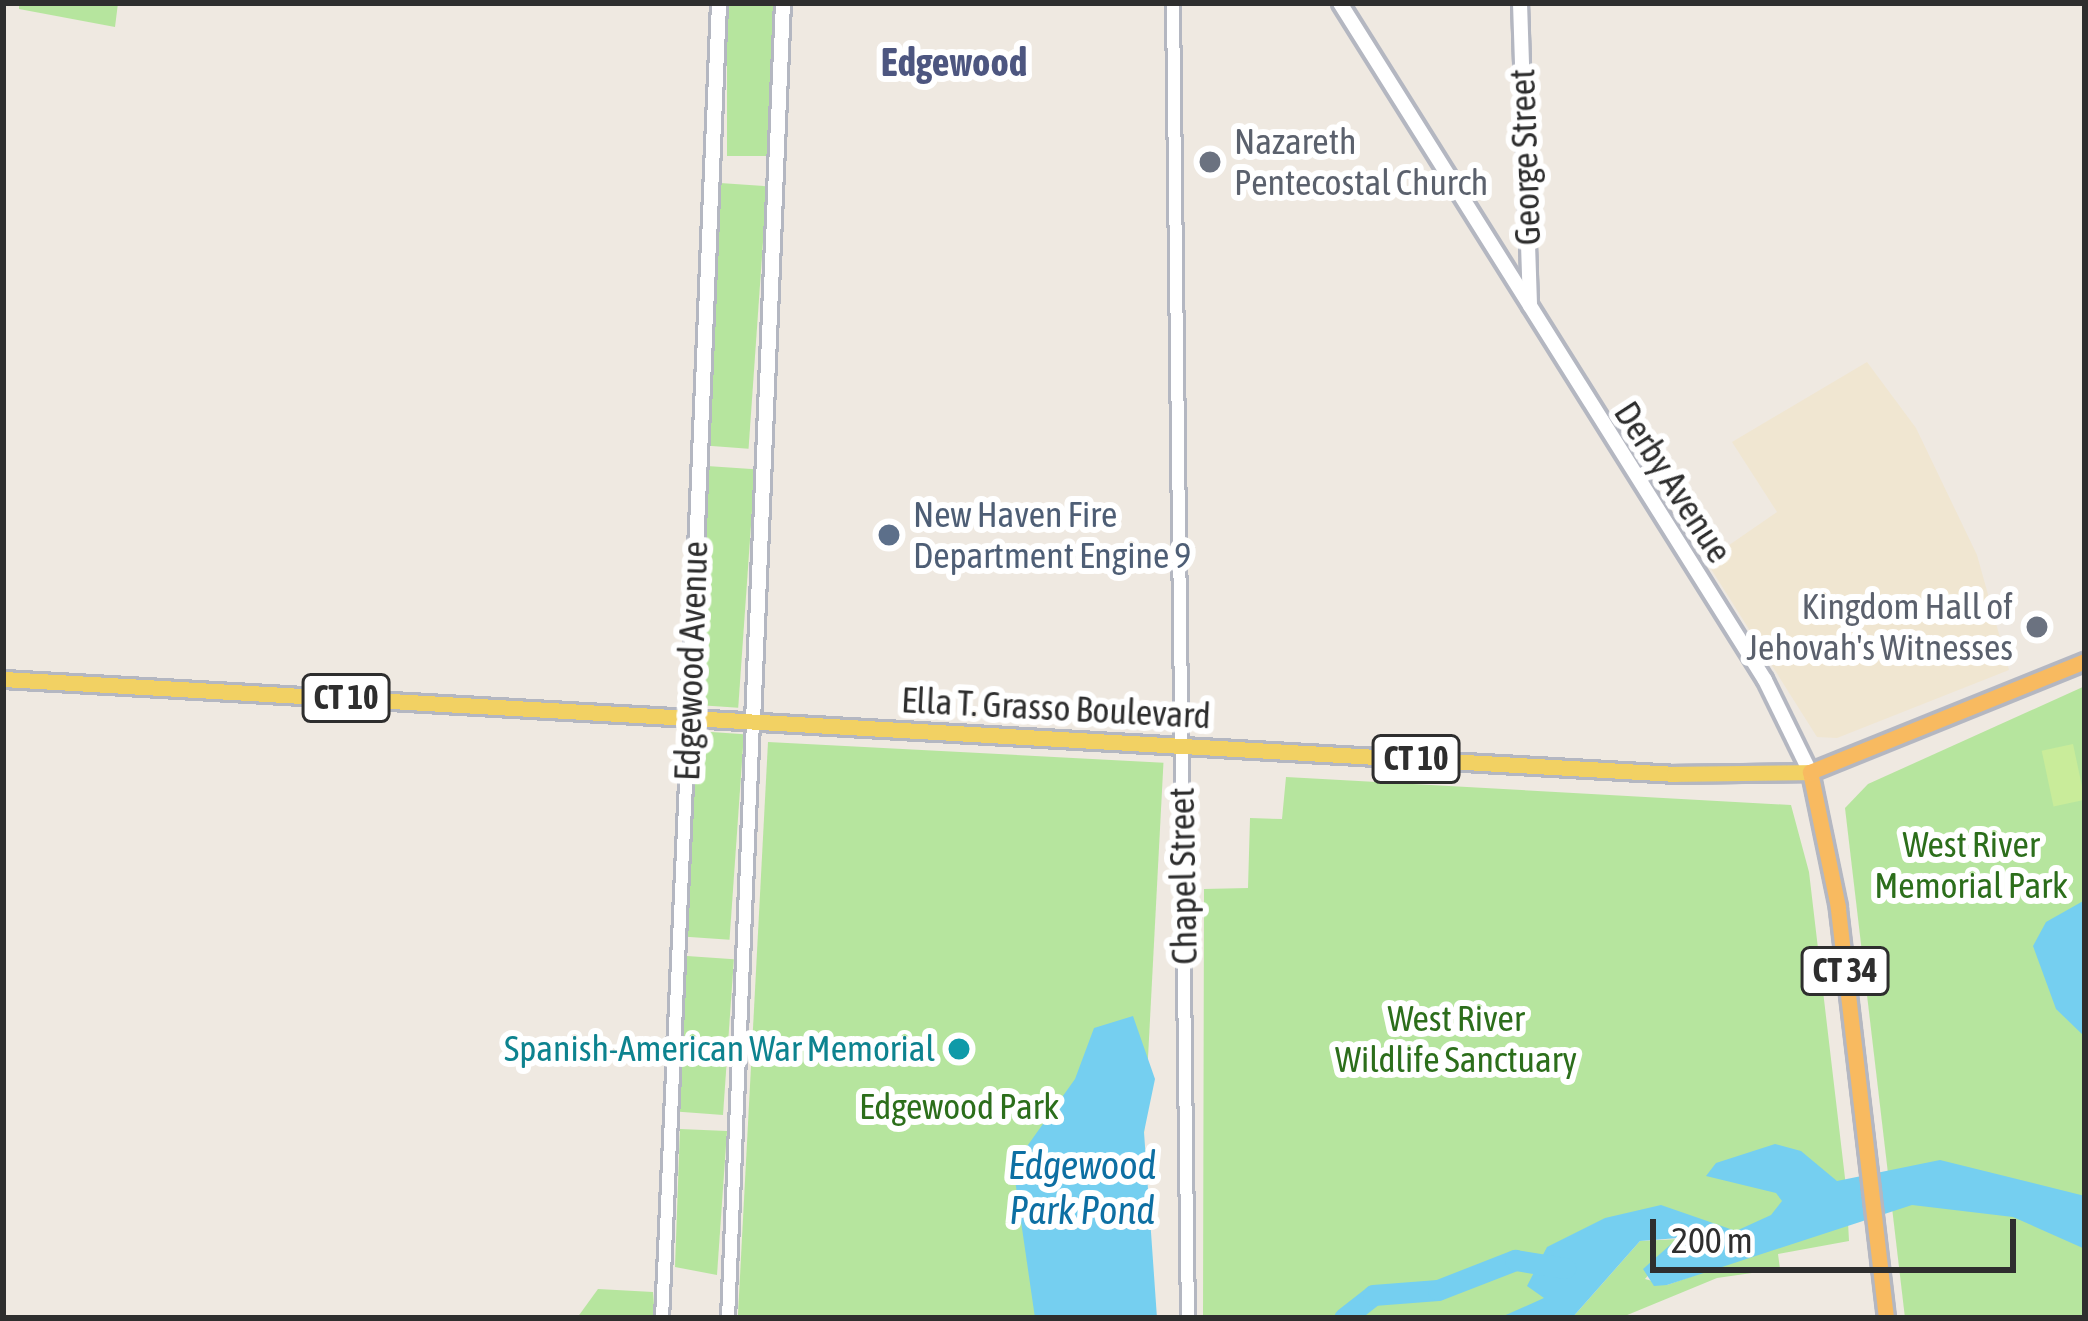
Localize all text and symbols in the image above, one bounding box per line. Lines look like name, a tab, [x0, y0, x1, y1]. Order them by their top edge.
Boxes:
district label: Edgewood	[881, 39, 1027, 85]
street label: George Street	[1500, 68, 1550, 246]
place label: Nazareth Pentecostal Church	[1234, 119, 1488, 204]
marker: Nazareth Pentecostal Church	[1197, 149, 1223, 175]
street label: Derby Avenue	[1605, 393, 1741, 571]
place label: New Haven Fire Department Engine 9	[913, 492, 1191, 577]
marker: New Haven Fire Department Engine 9	[876, 522, 902, 548]
street label: Edgewood Avenue	[665, 540, 717, 782]
place label: Kingdom Hall of Jehovah's Witnesses	[1747, 584, 2013, 669]
marker: Kingdom Hall of Jehovah's Witnesses	[2024, 614, 2050, 640]
road number: CT 10	[301, 671, 391, 725]
street label: Ella T. Grasso Boulevard	[900, 678, 1212, 738]
road number: CT 10	[1371, 732, 1461, 786]
street label: Chapel Street	[1160, 787, 1206, 965]
park label: West River Memorial Park	[1874, 822, 2068, 907]
road number: CT 34	[1800, 944, 1890, 998]
park label: West River Wildlife Sanctuary	[1335, 996, 1577, 1081]
place label: Spanish-American War Memorial	[504, 1027, 935, 1071]
marker: Spanish-American War Memorial	[946, 1036, 972, 1062]
park label: Edgewood Park	[859, 1085, 1059, 1129]
water label: Edgewood Park Pond	[1008, 1143, 1156, 1234]
scale bar	[1656, 1195, 2022, 1269]
text: 200 m	[1671, 1219, 1753, 1261]

